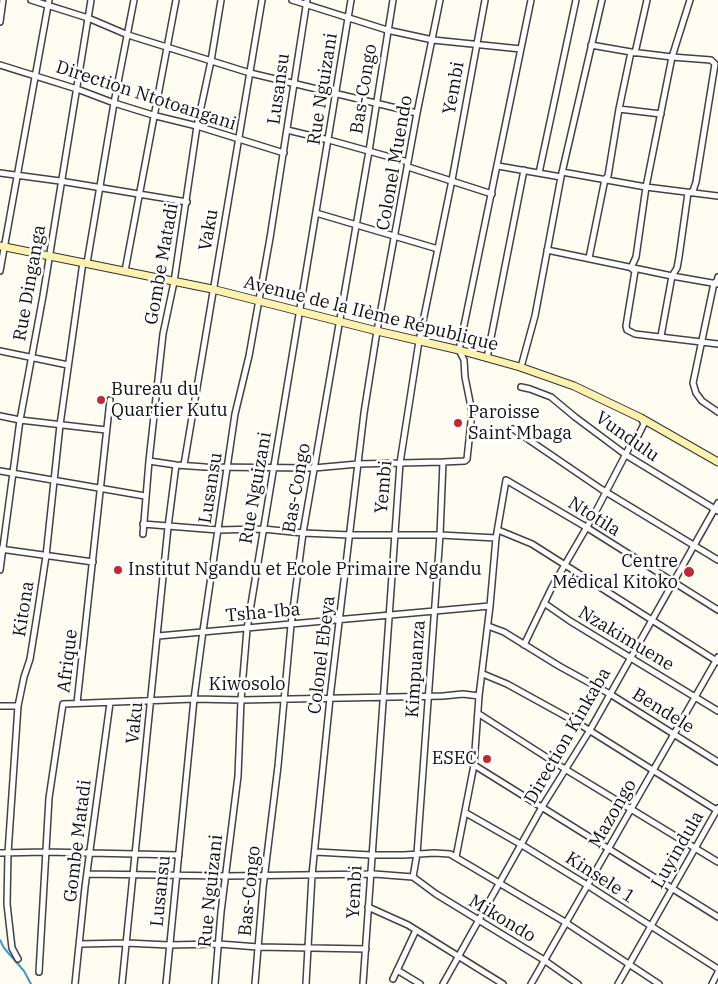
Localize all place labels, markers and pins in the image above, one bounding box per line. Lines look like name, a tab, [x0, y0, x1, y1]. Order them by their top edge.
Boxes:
place label: Bureau du Quartier Kutu	[111, 379, 228, 422]
marker: Bureau du Quartier Kutu	[95, 394, 107, 406]
place label: Paroisse Saint Mbaga	[468, 402, 572, 444]
marker: Paroisse Saint Mbaga	[452, 417, 464, 429]
place label: Centre Médical Kitoko	[552, 551, 678, 594]
place label: Institut Ngandu et Ecole Primaire Ngandu	[128, 559, 482, 581]
marker: Institut Ngandu et Ecole Primaire Ngandu	[112, 564, 124, 576]
marker: Centre Médical Kitoko	[682, 565, 696, 579]
place label: ESEC	[432, 748, 477, 770]
marker: ESEC	[481, 753, 493, 765]

